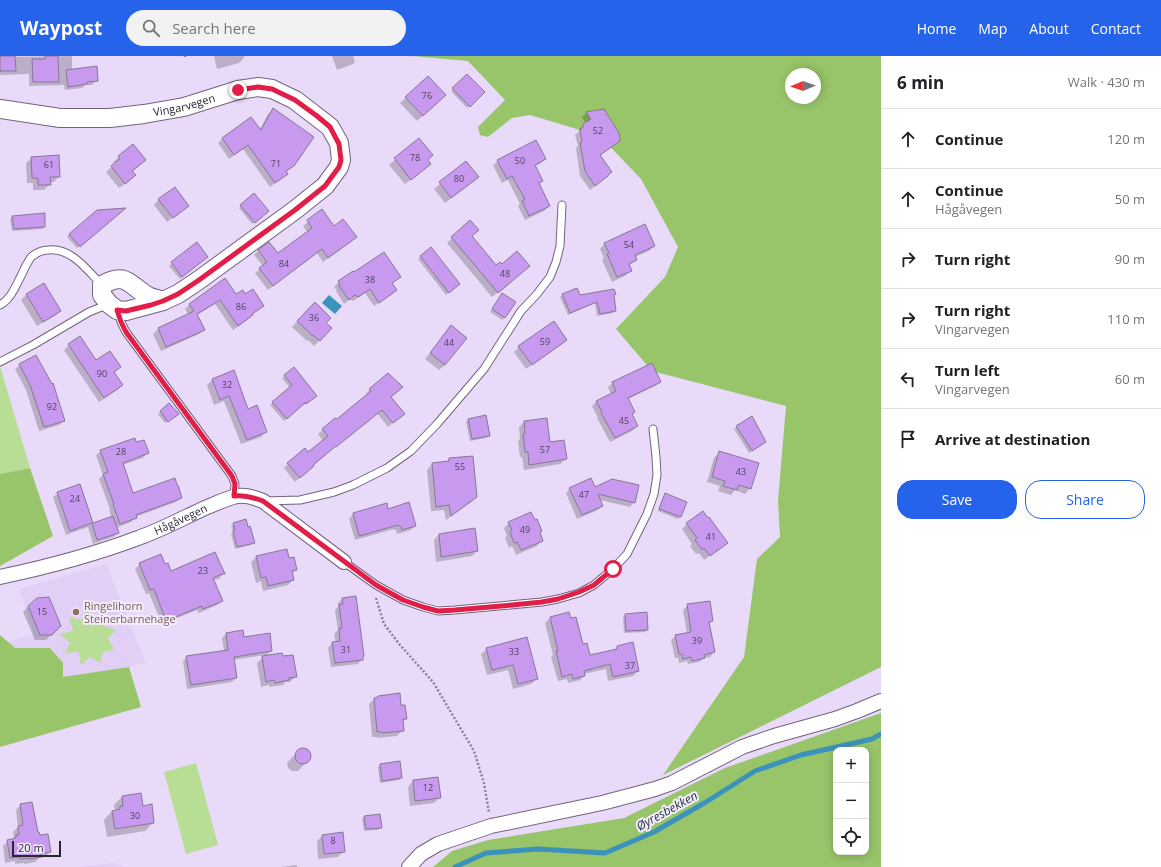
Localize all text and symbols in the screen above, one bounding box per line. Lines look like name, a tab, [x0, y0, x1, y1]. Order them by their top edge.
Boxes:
search box	[126, 10, 406, 46]
text: Waypost	[20, 15, 102, 41]
icon: search	[140, 17, 162, 39]
text: Search here	[172, 18, 256, 38]
text: Home	[917, 19, 956, 38]
text: Map	[978, 19, 1007, 38]
text: About	[1029, 19, 1069, 38]
text: Contact	[1091, 19, 1141, 38]
north arrow	[785, 68, 821, 104]
text: 6 min	[897, 71, 944, 94]
text: Walk · 430 m	[1068, 73, 1145, 91]
route end	[229, 81, 247, 99]
house number: 76	[422, 89, 432, 102]
street label: Vingarvegen	[152, 90, 217, 119]
house number: 52	[593, 124, 603, 137]
icon: ahead	[897, 128, 919, 150]
text: Continue	[935, 129, 1003, 149]
text: 120 m	[1107, 130, 1145, 148]
house number: 78	[410, 151, 420, 164]
house number: 50	[515, 154, 525, 167]
house number: 71	[271, 157, 281, 170]
house number: 61	[44, 158, 54, 171]
house number: 80	[454, 172, 464, 185]
text: Continue	[935, 180, 1003, 200]
icon: ahead	[897, 188, 919, 210]
text: 50 m	[1115, 190, 1145, 208]
text: Hågåvegen	[935, 200, 1002, 218]
house number: 54	[624, 238, 634, 251]
icon: right	[897, 248, 919, 270]
text: Turn right	[935, 249, 1010, 269]
text: 90 m	[1115, 250, 1145, 268]
house number: 84	[279, 257, 289, 270]
house number: 48	[500, 267, 510, 280]
house number: 38	[365, 273, 375, 286]
house number: 86	[236, 300, 246, 313]
text: Turn right	[935, 300, 1010, 320]
icon: right	[897, 308, 919, 330]
text: 110 m	[1107, 310, 1145, 328]
house number: 36	[309, 311, 319, 324]
text: Vingarvegen	[935, 320, 1010, 338]
house number: 59	[540, 335, 550, 348]
house number: 44	[444, 336, 454, 349]
text: Turn left	[935, 360, 1000, 380]
house number: 90	[97, 367, 107, 380]
icon: left	[897, 368, 919, 390]
text: 60 m	[1115, 370, 1145, 388]
house number: 32	[222, 378, 232, 391]
text: Vingarvegen	[935, 380, 1010, 398]
house number: 92	[47, 400, 57, 413]
house number: 45	[619, 414, 629, 427]
icon: arrive	[897, 428, 919, 450]
text: Arrive at destination	[935, 429, 1090, 449]
house number: 57	[540, 443, 550, 456]
house number: 28	[116, 445, 126, 458]
house number: 55	[455, 460, 465, 473]
house number: 43	[736, 465, 746, 478]
button: Save	[897, 480, 1017, 519]
button: Share	[1025, 480, 1145, 519]
house number: 47	[579, 488, 589, 501]
house number: 24	[70, 492, 80, 505]
street label: Hågåvegen	[152, 500, 209, 538]
house number: 49	[520, 523, 530, 536]
house number: 41	[706, 530, 716, 543]
route start	[604, 560, 622, 578]
house number: 23	[198, 564, 208, 577]
place label: Ringelihorn Steinerbarnehage	[84, 598, 176, 626]
house number: 15	[37, 605, 47, 618]
marker: Ringelihorn Steinerbarnehage	[71, 607, 81, 617]
house number: 39	[692, 634, 702, 647]
house number: 31	[341, 643, 351, 656]
house number: 33	[509, 645, 519, 658]
house number: 37	[625, 659, 635, 672]
map controls	[833, 747, 869, 855]
button: +	[833, 747, 869, 783]
house number: 12	[423, 781, 433, 794]
button: −	[833, 783, 869, 819]
water label: Øyresbekken	[633, 787, 701, 834]
house number: 30	[130, 809, 140, 822]
button: locate	[833, 819, 869, 855]
house number: 8	[330, 834, 336, 847]
scale bar	[12, 839, 61, 858]
text: 20 m	[18, 840, 44, 855]

